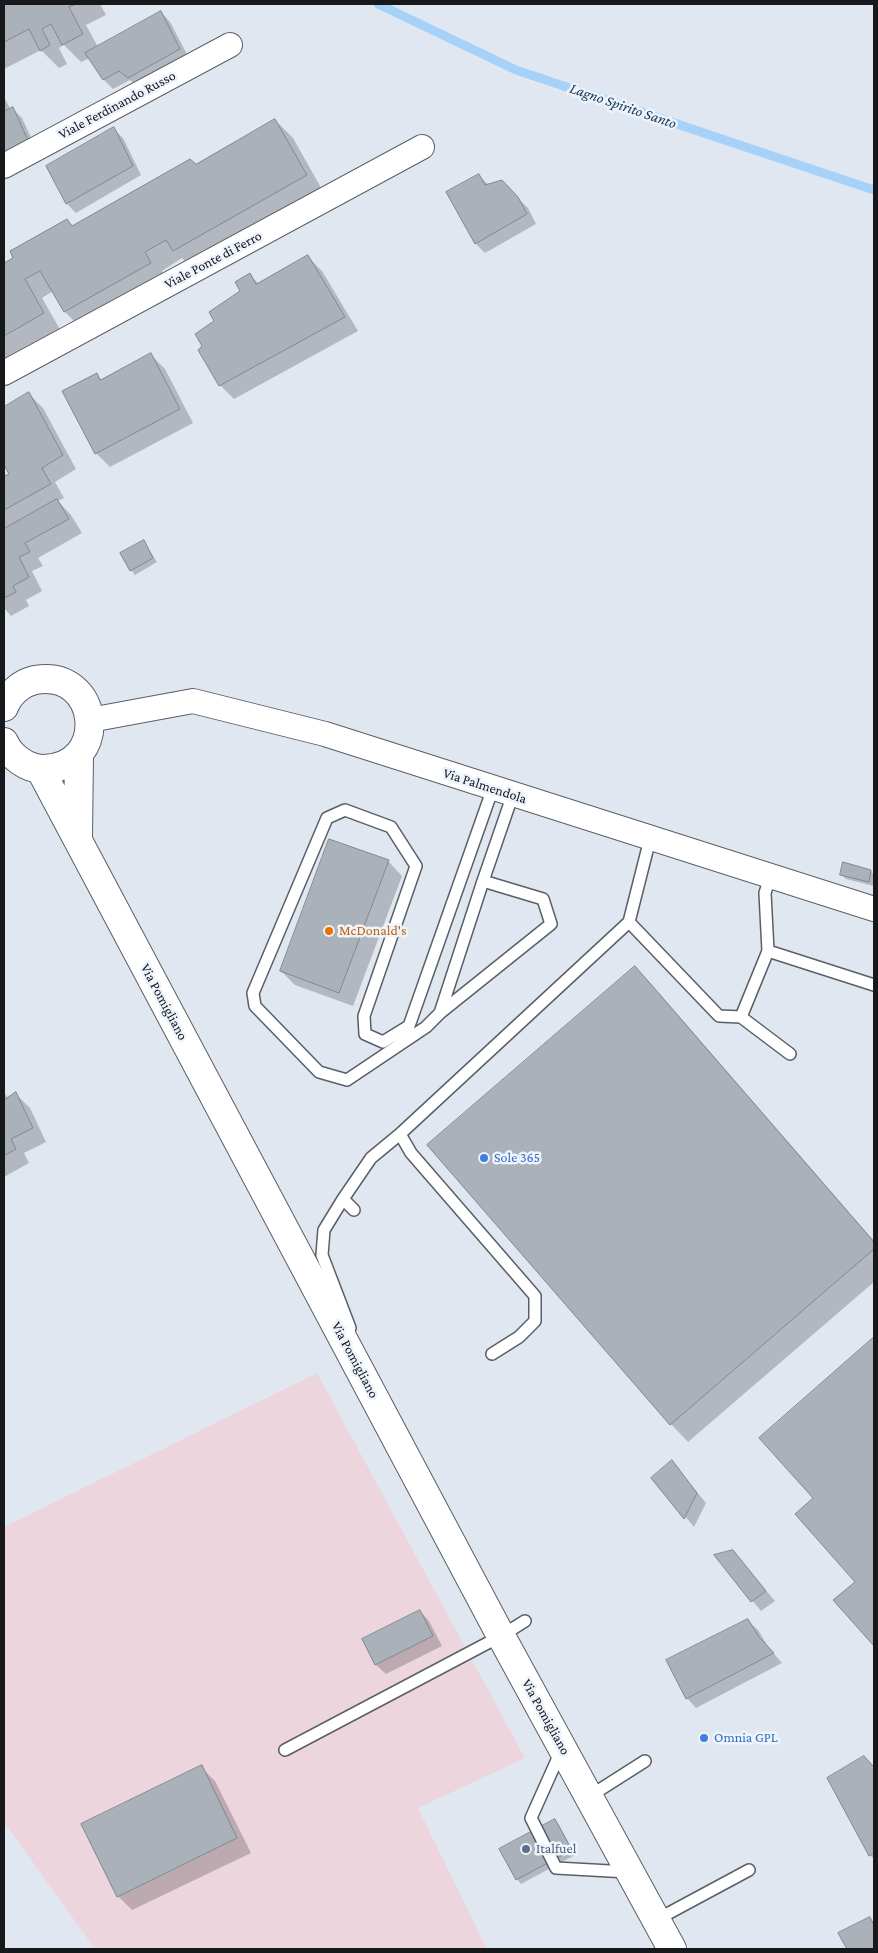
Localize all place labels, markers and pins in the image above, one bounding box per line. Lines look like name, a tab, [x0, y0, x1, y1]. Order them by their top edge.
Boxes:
place label: McDonald's	[339, 923, 406, 939]
marker: McDonald's	[323, 925, 335, 937]
place label: Sole 365	[494, 1150, 540, 1166]
marker: Sole 365	[478, 1152, 490, 1164]
place label: Omnia GPL	[714, 1730, 778, 1746]
marker: Omnia GPL	[698, 1732, 710, 1744]
place label: Italfuel	[536, 1841, 576, 1857]
marker: Italfuel	[520, 1843, 532, 1855]

